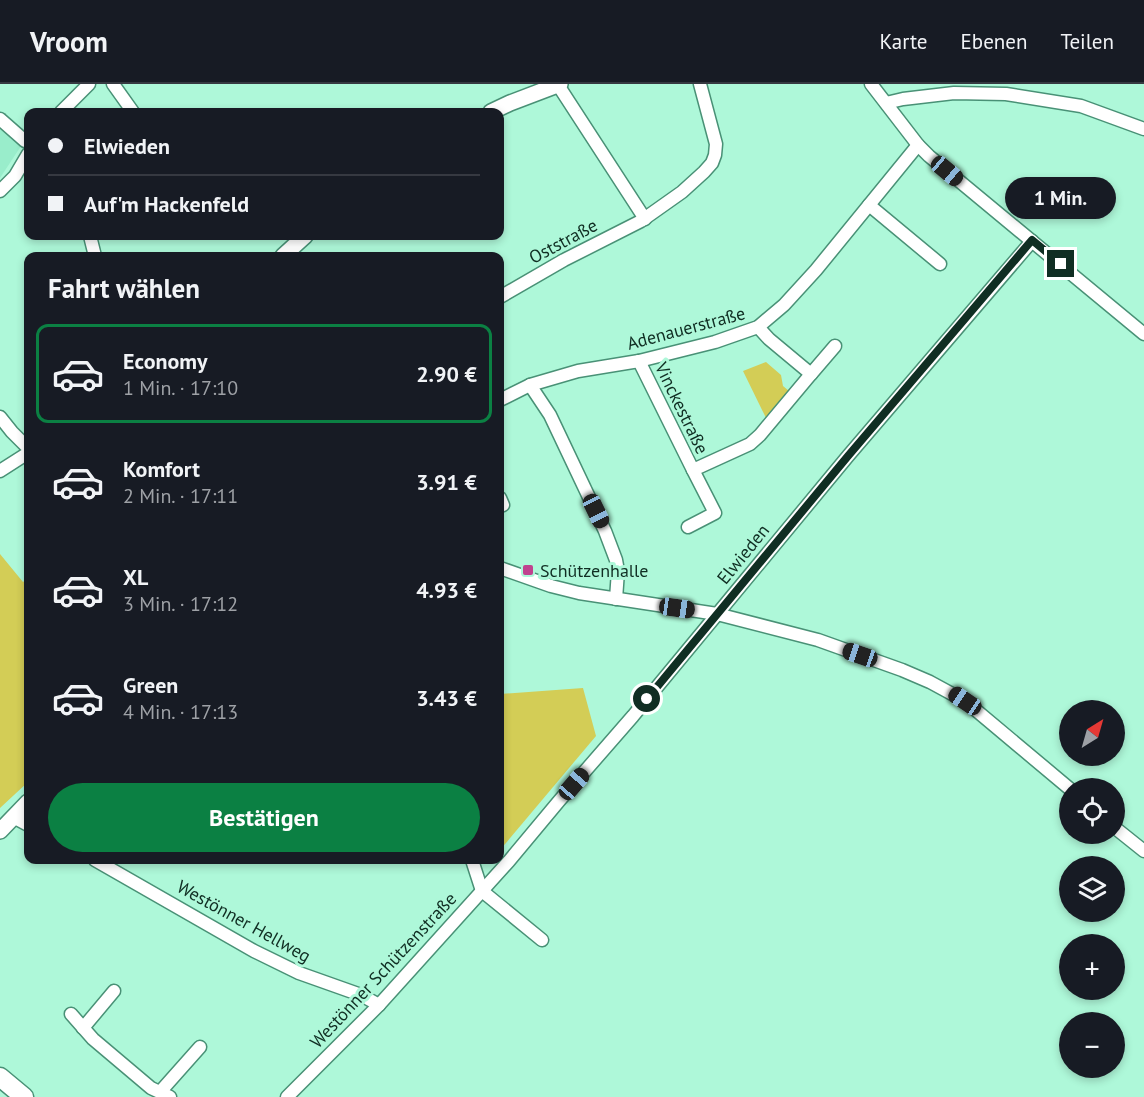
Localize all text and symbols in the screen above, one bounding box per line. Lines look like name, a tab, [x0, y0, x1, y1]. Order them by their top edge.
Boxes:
text: Vroom	[30, 23, 108, 60]
text: Karte	[880, 28, 928, 55]
text: Ebenen	[961, 28, 1027, 55]
text: Teilen	[1060, 28, 1114, 55]
text: Elwieden	[84, 132, 170, 160]
car	[927, 153, 967, 189]
callout: 1 Min.	[1006, 177, 1116, 219]
text: 1 Min.	[1034, 185, 1087, 211]
text: Auf'm Hackenfeld	[84, 190, 249, 218]
street label: Oststraße	[525, 213, 601, 269]
route end	[1047, 250, 1074, 277]
text: Fahrt wählen	[48, 271, 200, 305]
street label: Adenauerstraße	[624, 301, 748, 355]
icon: car	[51, 347, 105, 401]
text: Economy	[123, 347, 207, 375]
street label: Vinckestraße	[650, 358, 714, 458]
text: 2.90 €	[416, 360, 477, 388]
text: 1 Min. · 17:10	[123, 375, 238, 401]
icon: car	[51, 455, 105, 509]
text: Komfort	[123, 455, 200, 483]
text: 3.91 €	[416, 468, 477, 496]
text: 2 Min. · 17:11	[123, 483, 238, 509]
car	[580, 491, 612, 531]
street label: Elwieden	[712, 519, 774, 589]
place label: Schützenhalle	[540, 559, 649, 582]
icon: car	[51, 563, 105, 617]
text: XL	[123, 563, 148, 591]
marker: Schützenhalle	[521, 563, 535, 577]
text: 4.93 €	[416, 576, 477, 604]
text: 3 Min. · 17:12	[123, 591, 238, 617]
car	[658, 597, 696, 619]
car	[840, 641, 880, 669]
icon: car	[51, 671, 105, 725]
text: Green	[123, 671, 178, 699]
car	[945, 683, 985, 719]
text: 3.43 €	[416, 684, 477, 712]
route start	[633, 685, 660, 712]
text: 4 Min. · 17:13	[123, 699, 238, 725]
north arrow	[1059, 700, 1125, 766]
map controls	[1059, 700, 1125, 1078]
car	[555, 765, 593, 803]
button: locate	[1059, 778, 1125, 844]
button: Bestätigen	[48, 783, 480, 852]
button: layers	[1059, 856, 1125, 922]
street label: Westönner Hellweg	[173, 875, 315, 967]
street label: Westönner Schützenstraße	[305, 887, 461, 1053]
button: +	[1059, 934, 1125, 1000]
button: −	[1059, 1012, 1125, 1078]

